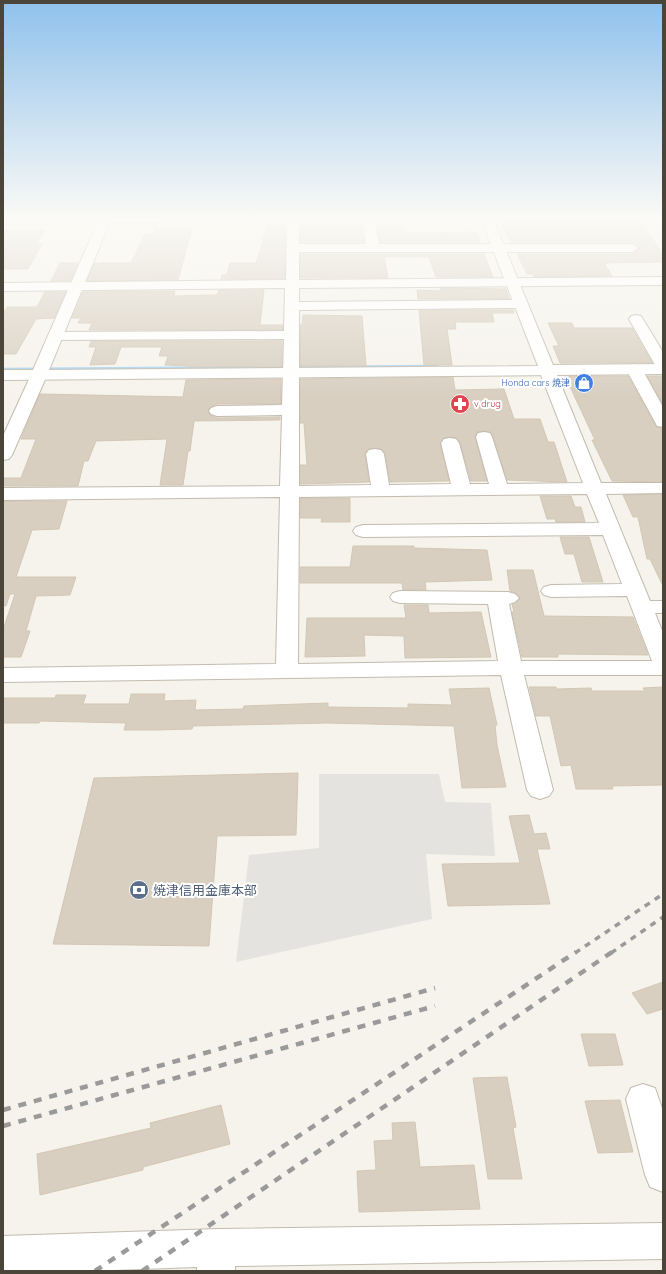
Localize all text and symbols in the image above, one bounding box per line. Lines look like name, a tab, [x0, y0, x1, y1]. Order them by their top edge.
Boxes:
shop icon: Honda cars 焼津	[573, 372, 595, 394]
place label: Honda cars 焼津	[501, 377, 570, 388]
pharmacy icon: v drug	[449, 393, 471, 415]
place label: v drug	[474, 398, 501, 409]
bank icon: 焼津信用金庫本部	[128, 879, 150, 901]
place label: 焼津信用金庫本部	[153, 882, 257, 898]

